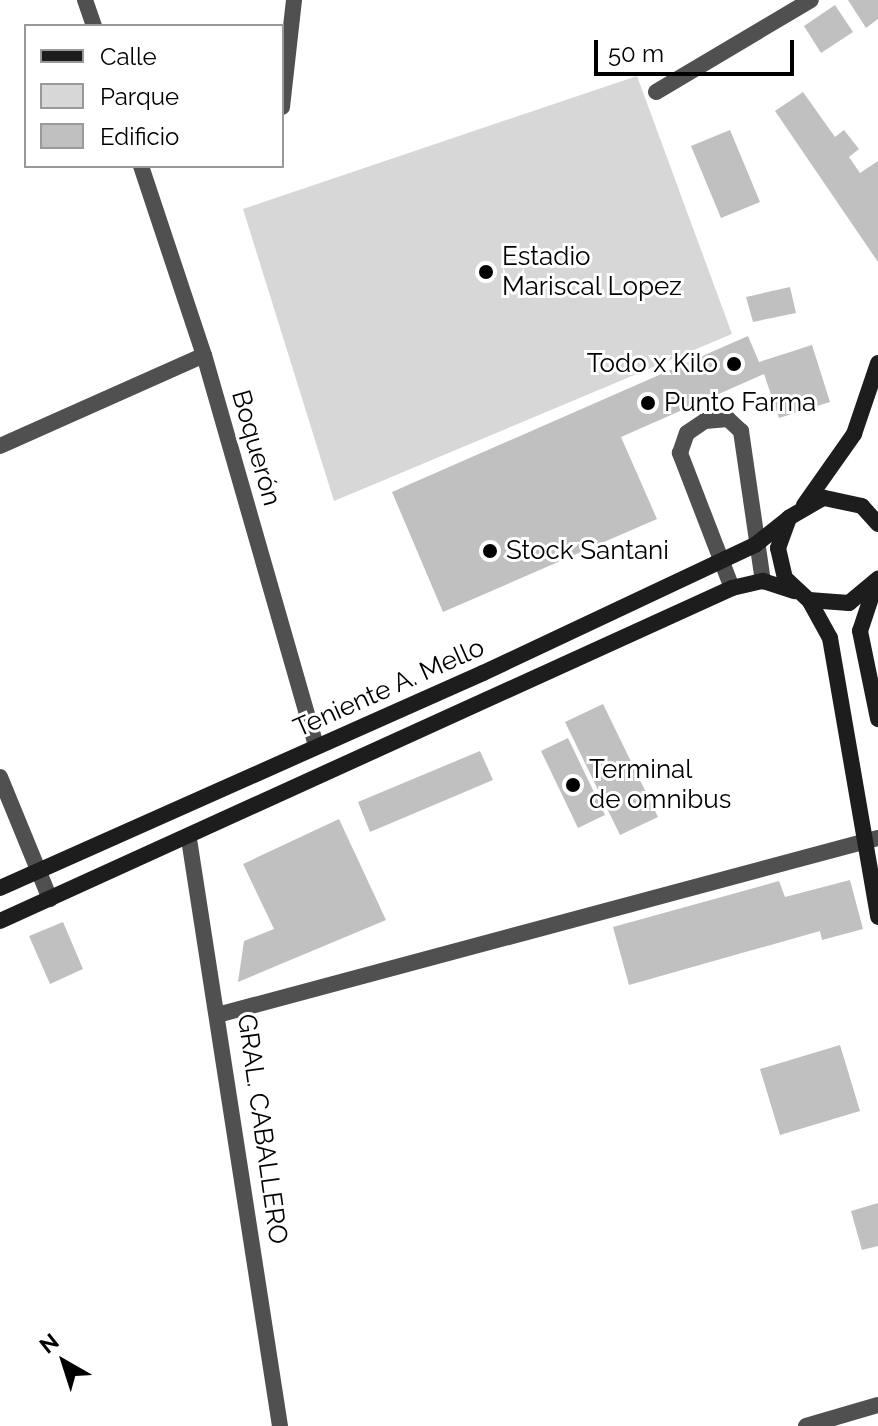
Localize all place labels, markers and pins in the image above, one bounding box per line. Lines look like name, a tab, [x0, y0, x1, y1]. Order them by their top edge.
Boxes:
place label: Estadio Mariscal Lopez	[502, 241, 683, 302]
marker: Estadio Mariscal Lopez	[477, 263, 495, 281]
place label: Todo x Kilo	[587, 348, 718, 380]
marker: Todo x Kilo	[725, 355, 743, 373]
place label: Punto Farma	[664, 387, 816, 419]
marker: Punto Farma	[639, 394, 657, 412]
place label: Stock Santani	[506, 535, 669, 567]
marker: Stock Santani	[481, 542, 499, 560]
place label: Terminal de omnibus	[589, 754, 731, 816]
marker: Terminal de omnibus	[564, 776, 582, 794]

